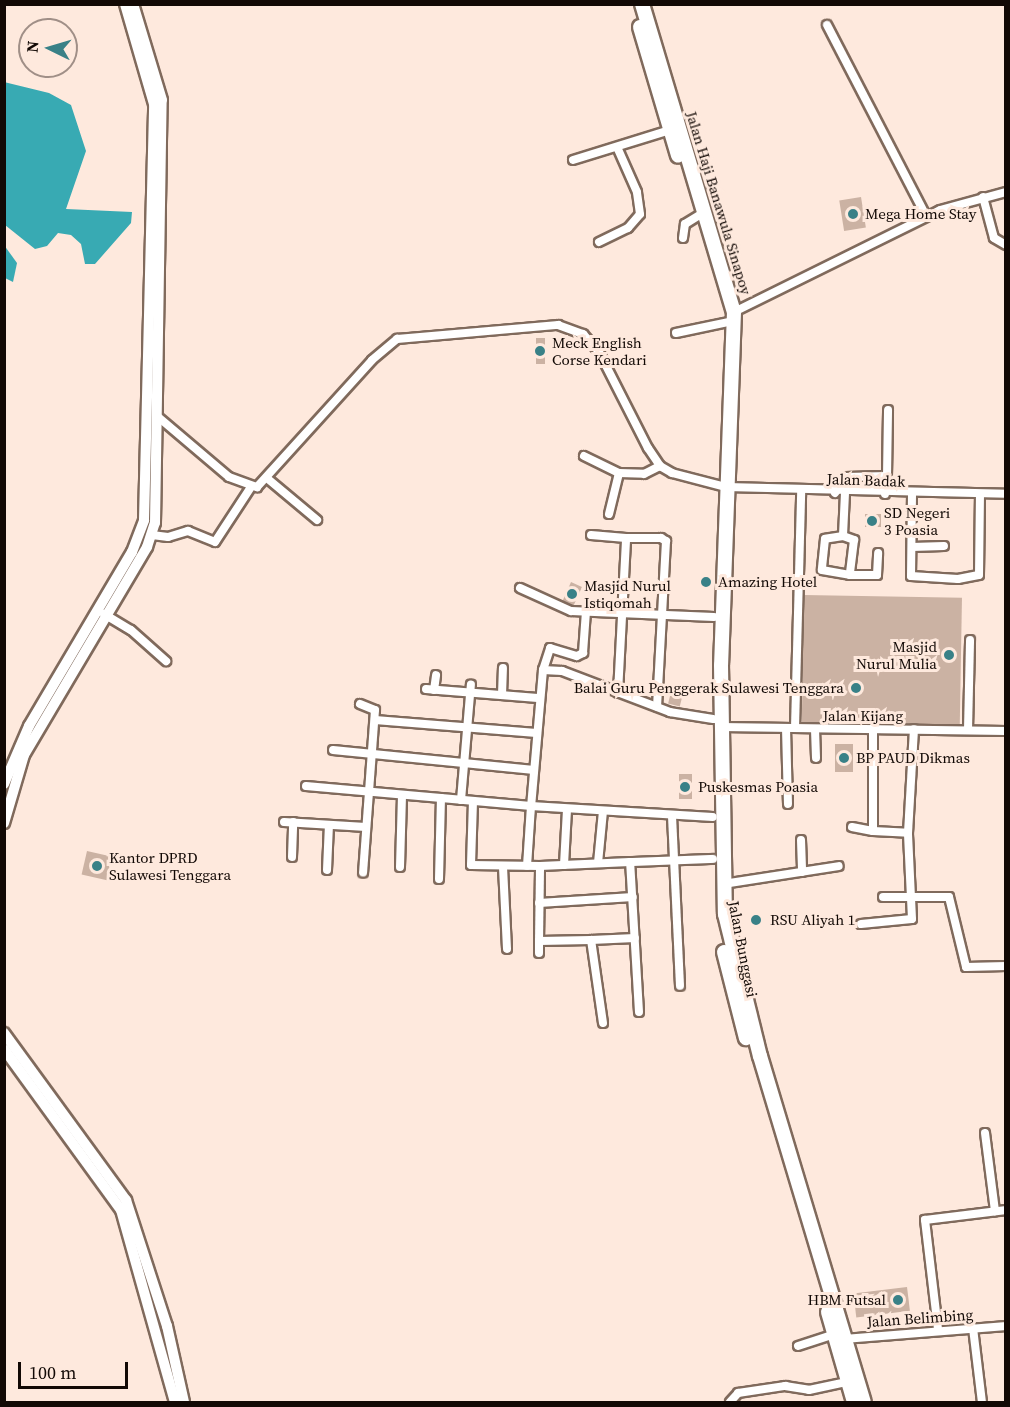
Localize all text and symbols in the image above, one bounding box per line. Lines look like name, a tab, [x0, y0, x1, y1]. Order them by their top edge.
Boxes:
north arrow	[18, 18, 78, 78]
text: N	[21, 40, 44, 53]
street label: Jalan Haji Banawula Sinapoy	[683, 109, 755, 297]
place label: Mega Home Stay	[865, 205, 976, 223]
marker: Mega Home Stay	[846, 207, 860, 221]
place label: Meck English Corse Kendari	[552, 333, 647, 368]
marker: Meck English Corse Kendari	[533, 344, 547, 358]
street label: Jalan Badak	[826, 470, 906, 490]
place label: SD Negeri 3 Poasia	[884, 503, 950, 538]
marker: SD Negeri 3 Poasia	[865, 514, 879, 528]
place label: Amazing Hotel	[718, 573, 817, 591]
marker: Amazing Hotel	[699, 575, 713, 589]
place label: Masjid Nurul Istiqomah	[584, 576, 671, 611]
marker: Masjid Nurul Istiqomah	[565, 587, 579, 601]
place label: Masjid Nurul Mulia	[856, 637, 937, 672]
marker: Masjid Nurul Mulia	[942, 648, 956, 662]
place label: Balai Guru Penggerak Sulawesi Tenggara	[573, 679, 844, 697]
marker: Balai Guru Penggerak Sulawesi Tenggara	[849, 681, 863, 695]
street label: Jalan Kijang	[823, 707, 903, 725]
place label: BP PAUD Dikmas	[856, 749, 970, 767]
marker: BP PAUD Dikmas	[837, 751, 851, 765]
marker: Puskesmas Poasia	[676, 778, 694, 796]
place label: Puskesmas Poasia	[698, 778, 818, 796]
place label: Kantor DPRD Sulawesi Tenggara	[109, 848, 231, 883]
marker: Kantor DPRD Sulawesi Tenggara	[90, 859, 104, 873]
street label: Jalan Bunggasi	[725, 899, 761, 999]
marker: RSU Aliyah 1	[747, 911, 765, 929]
place label: RSU Aliyah 1	[770, 911, 855, 929]
place label: HBM Futsal	[807, 1291, 886, 1309]
marker: HBM Futsal	[891, 1293, 905, 1307]
street label: Jalan Belimbing	[866, 1305, 974, 1331]
scale bar	[21, 1350, 130, 1388]
text: 100 m	[29, 1360, 76, 1385]

